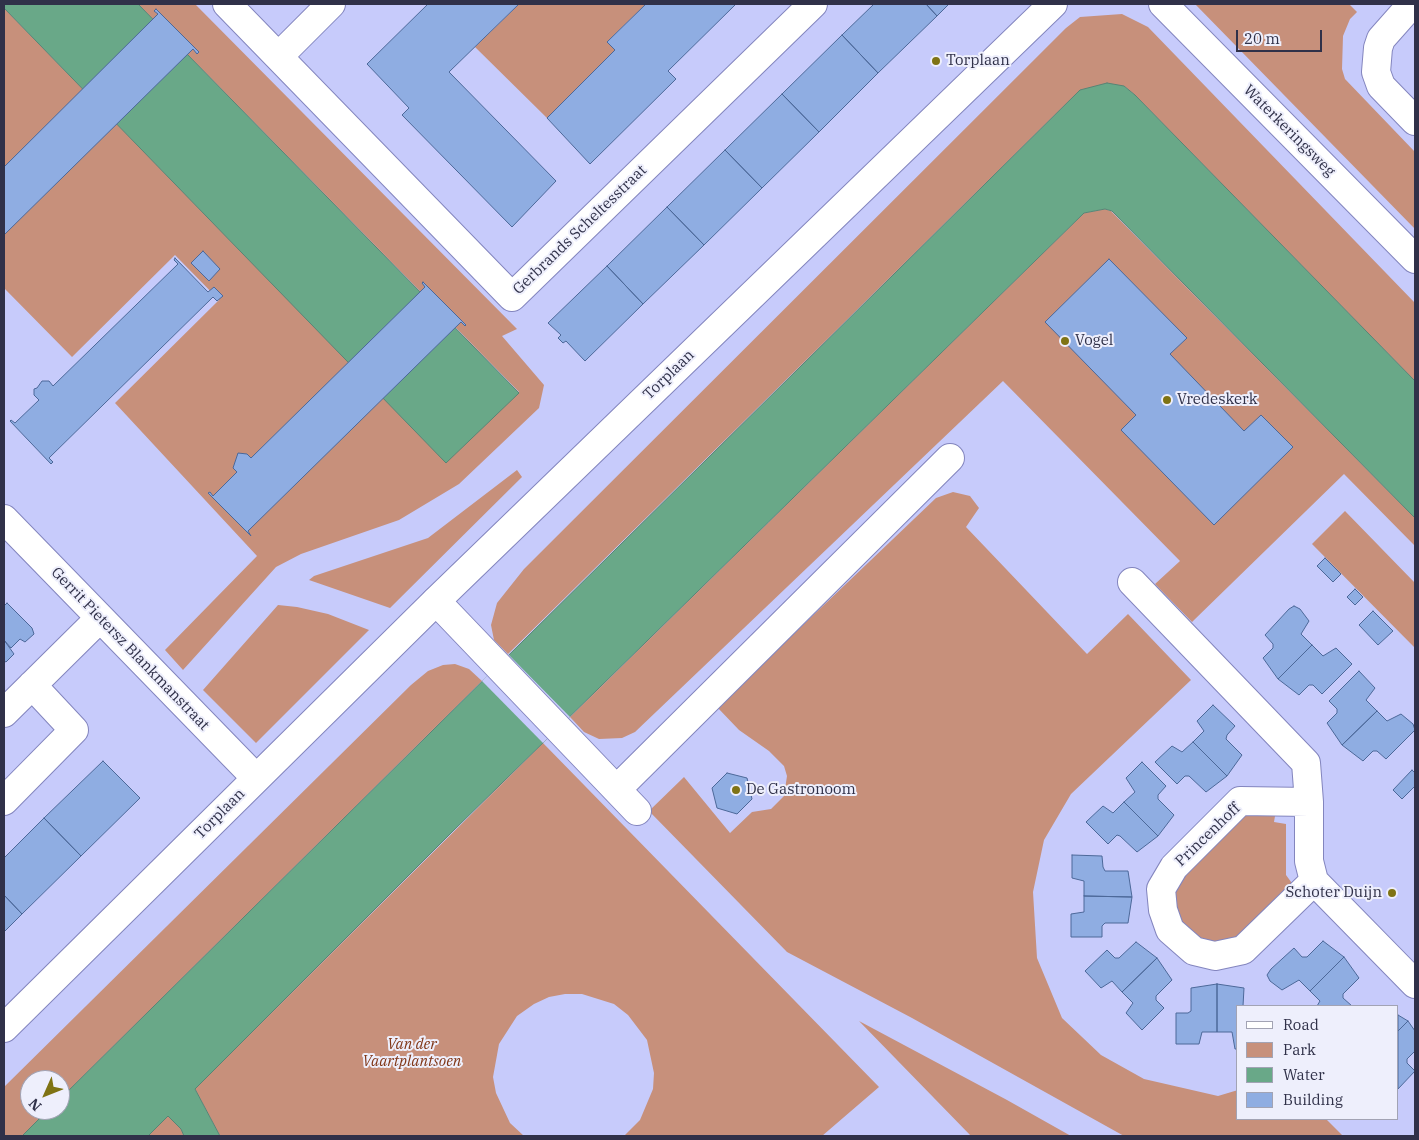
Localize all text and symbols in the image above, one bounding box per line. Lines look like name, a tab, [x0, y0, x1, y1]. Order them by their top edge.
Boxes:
scale bar	[1239, 20, 1325, 52]
text: 20 m	[1244, 29, 1280, 48]
place label: Torplaan	[946, 52, 1010, 70]
marker: Torplaan	[930, 55, 942, 67]
street label: Waterkeringsweg	[1239, 81, 1339, 181]
street label: Gerbrands Scheltesstraat	[510, 162, 650, 298]
place label: Vogel	[1075, 332, 1113, 350]
marker: Vogel	[1059, 335, 1071, 347]
street label: Torplaan	[640, 346, 698, 404]
place label: Vredeskerk	[1177, 391, 1257, 409]
marker: Vredeskerk	[1161, 394, 1173, 406]
street label: Gerrit Pietersz Blankmanstraat	[47, 564, 213, 734]
place label: De Gastronoom	[746, 781, 856, 799]
marker: De Gastronoom	[730, 784, 742, 796]
street label: Torplaan	[191, 785, 249, 843]
street label: Princenhoff	[1172, 800, 1244, 870]
place label: Schoter Duijn	[1285, 884, 1382, 902]
marker: Schoter Duijn	[1386, 887, 1398, 899]
legend	[1236, 1005, 1399, 1120]
text: Road	[1283, 1015, 1319, 1034]
park label: Van der Vaartplantsoen	[363, 1036, 461, 1071]
text: Park	[1283, 1040, 1316, 1059]
text: Water	[1283, 1065, 1325, 1084]
north arrow	[20, 1070, 70, 1120]
text: Building	[1283, 1090, 1343, 1109]
text: N	[25, 1094, 45, 1115]

